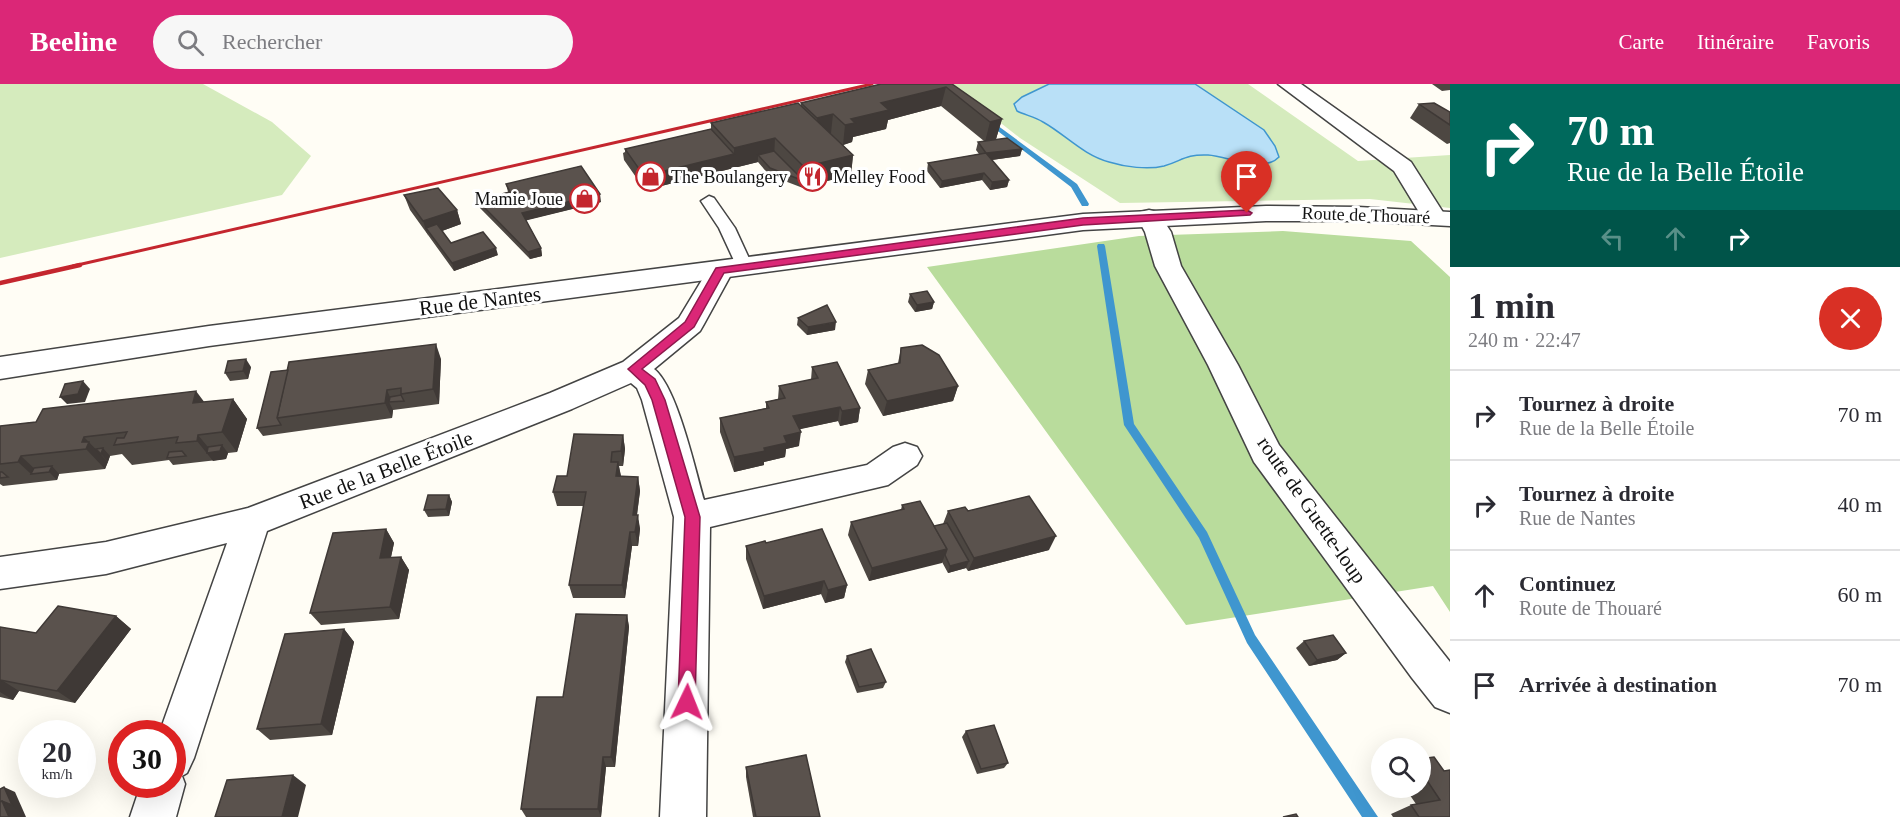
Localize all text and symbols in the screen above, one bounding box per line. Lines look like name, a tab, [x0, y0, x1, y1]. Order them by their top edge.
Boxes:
search box	[153, 15, 573, 69]
text: Beeline	[30, 26, 117, 57]
icon: search	[174, 26, 207, 59]
text: Rechercher	[222, 29, 322, 54]
text: Carte	[1619, 30, 1664, 54]
text: Itinéraire	[1697, 30, 1774, 54]
text: Favoris	[1807, 30, 1870, 54]
icon: right	[1468, 108, 1546, 186]
text: 70 m	[1567, 108, 1655, 154]
pin	[1221, 151, 1272, 213]
text: Rue de la Belle Étoile	[1567, 157, 1804, 187]
icon: arrive	[1230, 160, 1263, 193]
shop icon: The Boulangery	[634, 161, 666, 193]
restaurant icon: Melley Food	[796, 161, 828, 193]
place label: The Boulangery	[671, 167, 787, 187]
place label: Melley Food	[833, 167, 926, 187]
shop icon: Mamie Joue	[568, 183, 600, 215]
place label: Mamie Joue	[475, 189, 563, 209]
street label: Route de Thouaré	[1301, 203, 1431, 227]
icon: left	[1596, 222, 1629, 255]
icon: ahead	[1659, 222, 1692, 255]
icon: right	[1722, 222, 1755, 255]
street label: Rue de Nantes	[418, 282, 542, 320]
text: 1 min	[1468, 286, 1555, 326]
button: close	[1819, 287, 1882, 350]
text: 240 m · 22:47	[1468, 329, 1581, 351]
text: Tournez à droite	[1519, 391, 1674, 416]
icon: right	[1468, 399, 1501, 432]
text: 70 m	[1837, 402, 1882, 427]
text: Rue de la Belle Étoile	[1519, 417, 1695, 439]
street label: Rue de la Belle Étoile	[296, 426, 476, 514]
street label: route de Guette-loup	[1252, 432, 1372, 588]
text: Tournez à droite	[1519, 481, 1674, 506]
icon: right	[1468, 489, 1501, 522]
text: 40 m	[1837, 492, 1882, 517]
text: Rue de Nantes	[1519, 507, 1636, 529]
text: Continuez	[1519, 571, 1616, 596]
icon: ahead	[1468, 579, 1501, 612]
text: 60 m	[1837, 582, 1882, 607]
text: Route de Thouaré	[1519, 597, 1662, 619]
icon: arrive	[1468, 669, 1501, 702]
position arrow	[655, 670, 719, 734]
text: Arrivée à destination	[1519, 672, 1717, 697]
text: 70 m	[1837, 672, 1882, 697]
speed limit sign: 30	[108, 720, 186, 798]
text: 20	[42, 735, 72, 768]
map controls	[1371, 738, 1431, 798]
button: search	[1371, 738, 1431, 798]
text: km/h	[42, 766, 72, 782]

